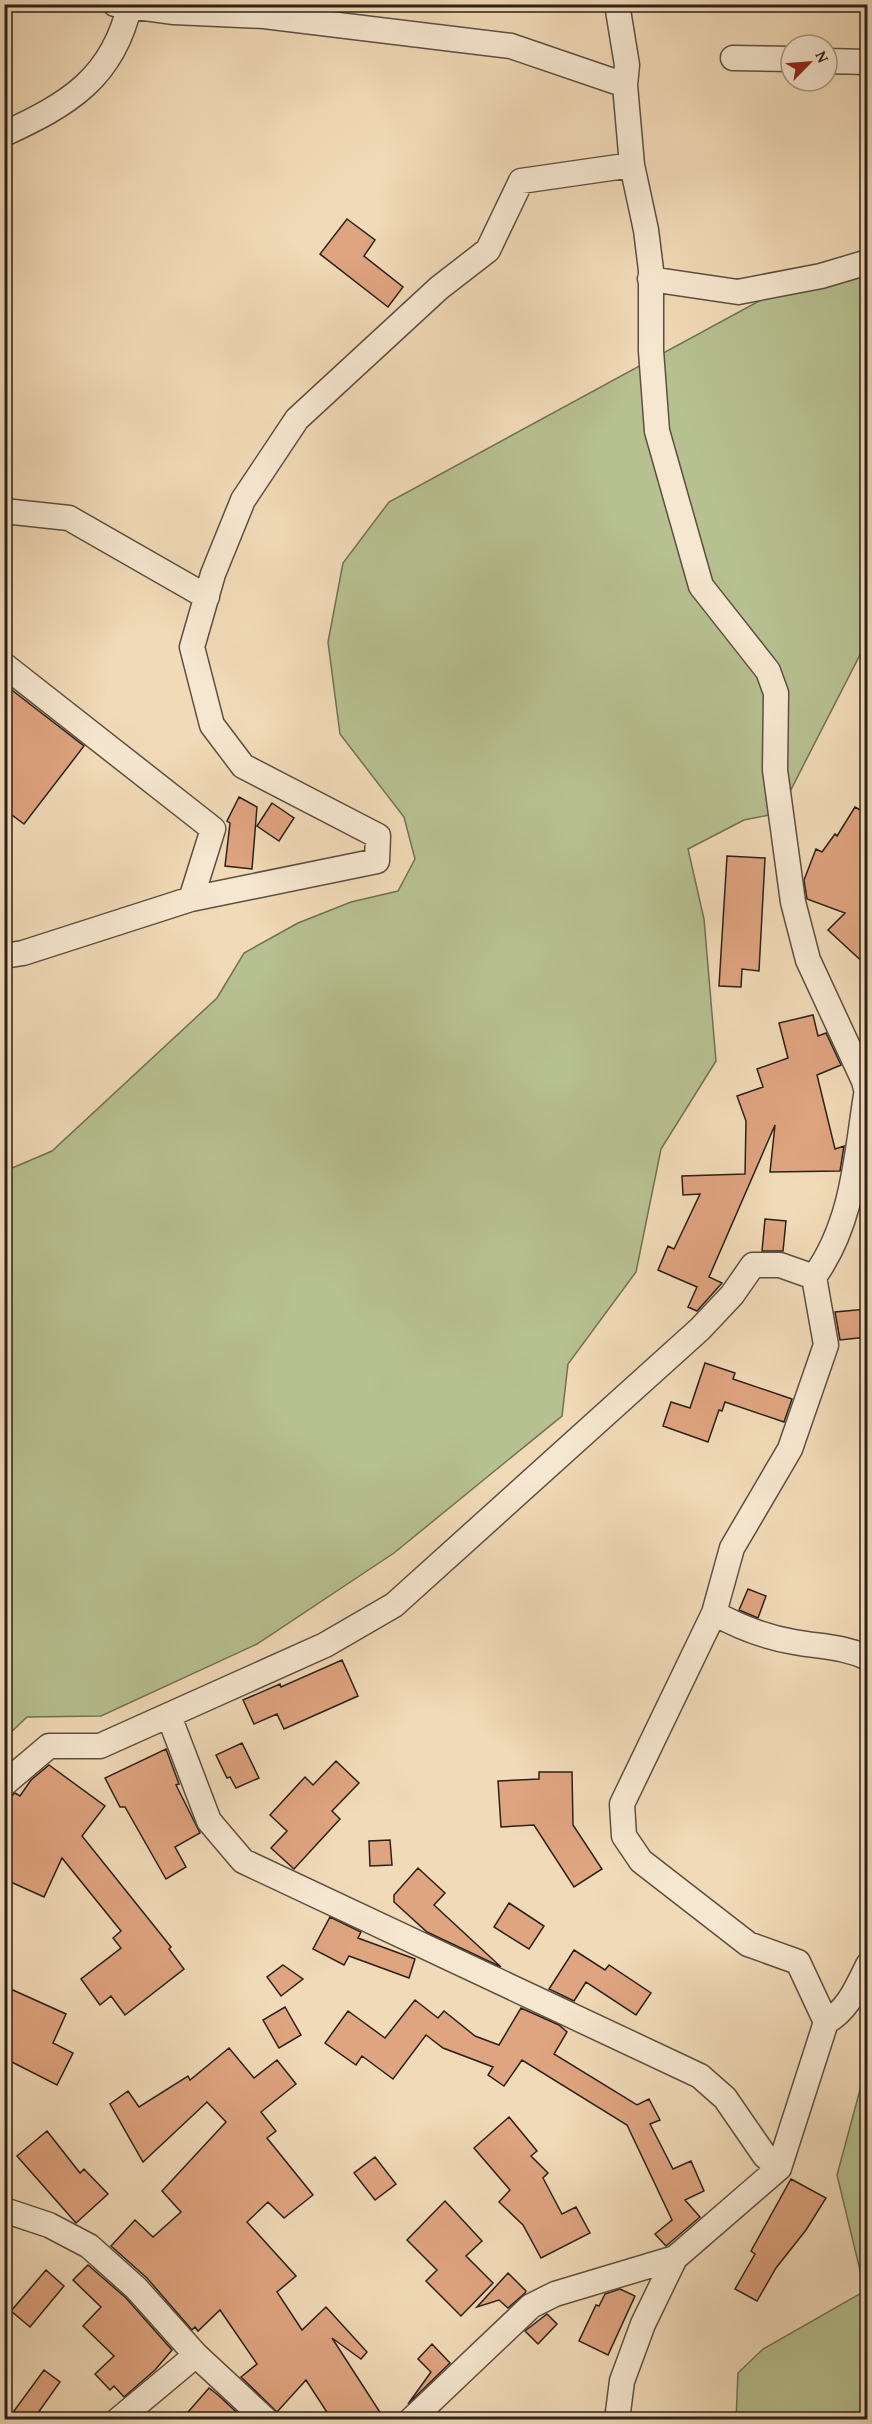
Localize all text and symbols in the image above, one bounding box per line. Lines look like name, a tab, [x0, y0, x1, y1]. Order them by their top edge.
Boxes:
north arrow	[779, 33, 839, 93]
text: N	[809, 47, 836, 67]

